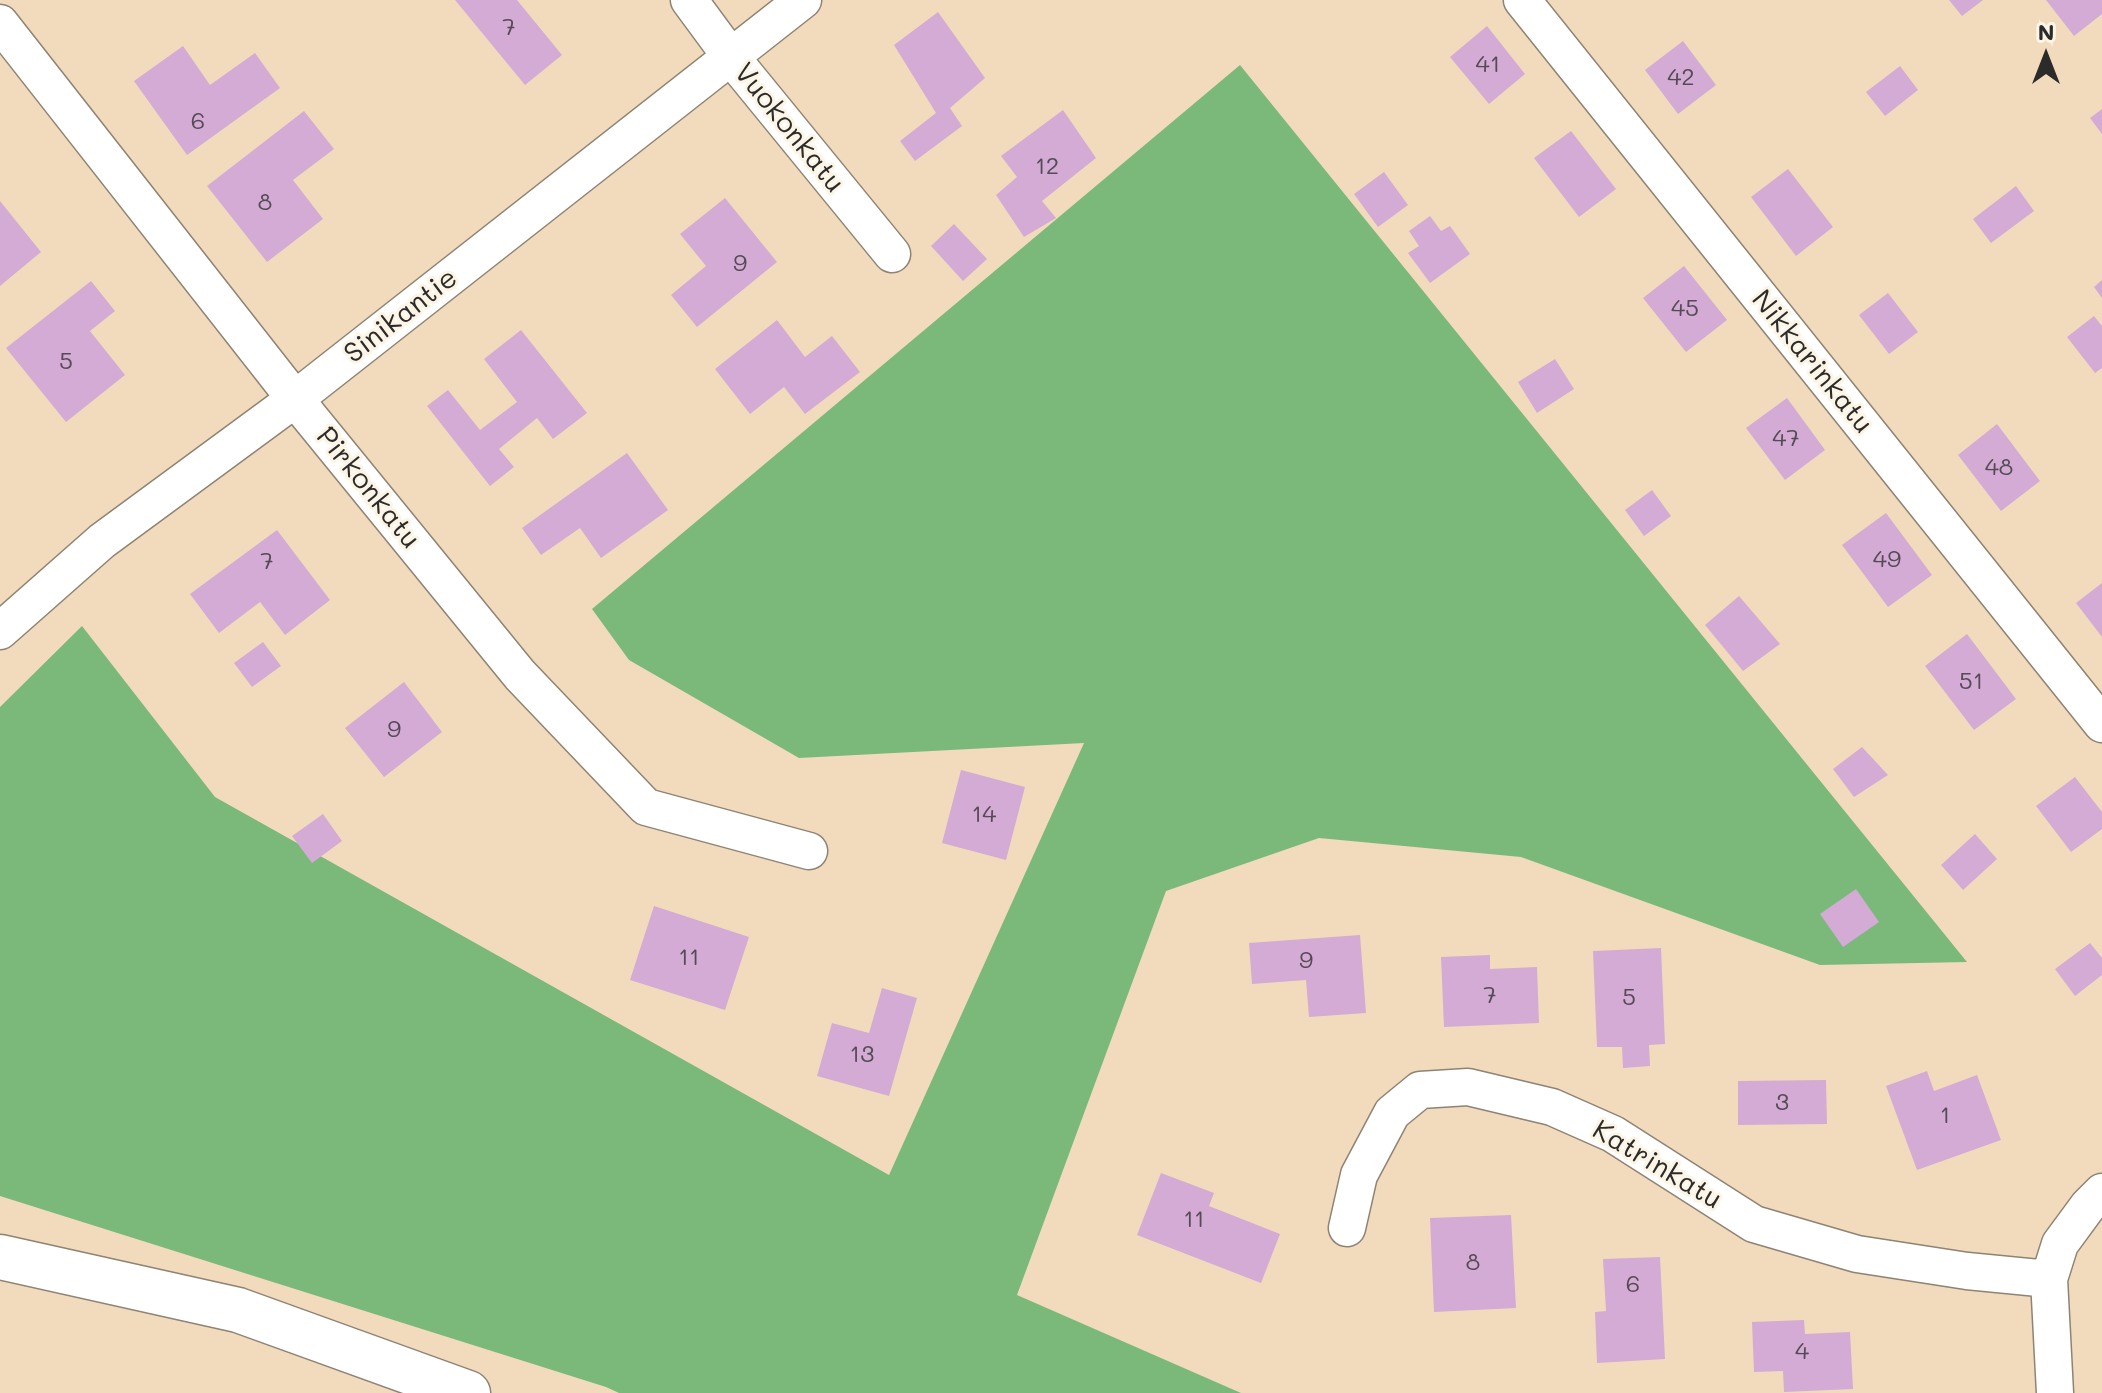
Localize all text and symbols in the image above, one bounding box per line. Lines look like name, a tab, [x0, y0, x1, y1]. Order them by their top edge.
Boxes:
house number: 7	[502, 14, 516, 42]
north arrow	[2006, 16, 2086, 96]
text: N	[2038, 17, 2054, 46]
house number: 41	[1476, 51, 1500, 79]
street label: Vuokonkatu	[727, 56, 851, 200]
house number: 42	[1667, 64, 1695, 92]
house number: 6	[191, 108, 205, 136]
house number: 12	[1035, 153, 1059, 181]
house number: 8	[258, 189, 272, 217]
house number: 9	[733, 250, 747, 278]
street label: Sinikantie	[338, 261, 464, 371]
street label: Nikkarinkatu	[1744, 284, 1880, 440]
house number: 45	[1671, 295, 1699, 323]
house number: 5	[59, 348, 73, 376]
street label: Pirkonkatu	[309, 420, 427, 556]
house number: 47	[1772, 425, 1800, 453]
house number: 48	[1985, 454, 2013, 482]
house number: 49	[1873, 546, 1901, 574]
house number: 7	[260, 548, 274, 576]
house number: 51	[1959, 668, 1983, 696]
house number: 9	[387, 716, 401, 744]
house number: 14	[972, 801, 996, 829]
house number: 11	[678, 944, 700, 972]
house number: 9	[1299, 947, 1313, 975]
house number: 7	[1483, 982, 1497, 1010]
house number: 5	[1622, 984, 1636, 1012]
house number: 13	[850, 1041, 874, 1069]
house number: 3	[1775, 1089, 1789, 1117]
house number: 1	[1940, 1102, 1950, 1130]
street label: Katrinkatu	[1586, 1113, 1728, 1217]
house number: 11	[1183, 1206, 1205, 1234]
house number: 8	[1466, 1249, 1480, 1277]
house number: 6	[1626, 1271, 1640, 1299]
house number: 4	[1795, 1338, 1809, 1366]

